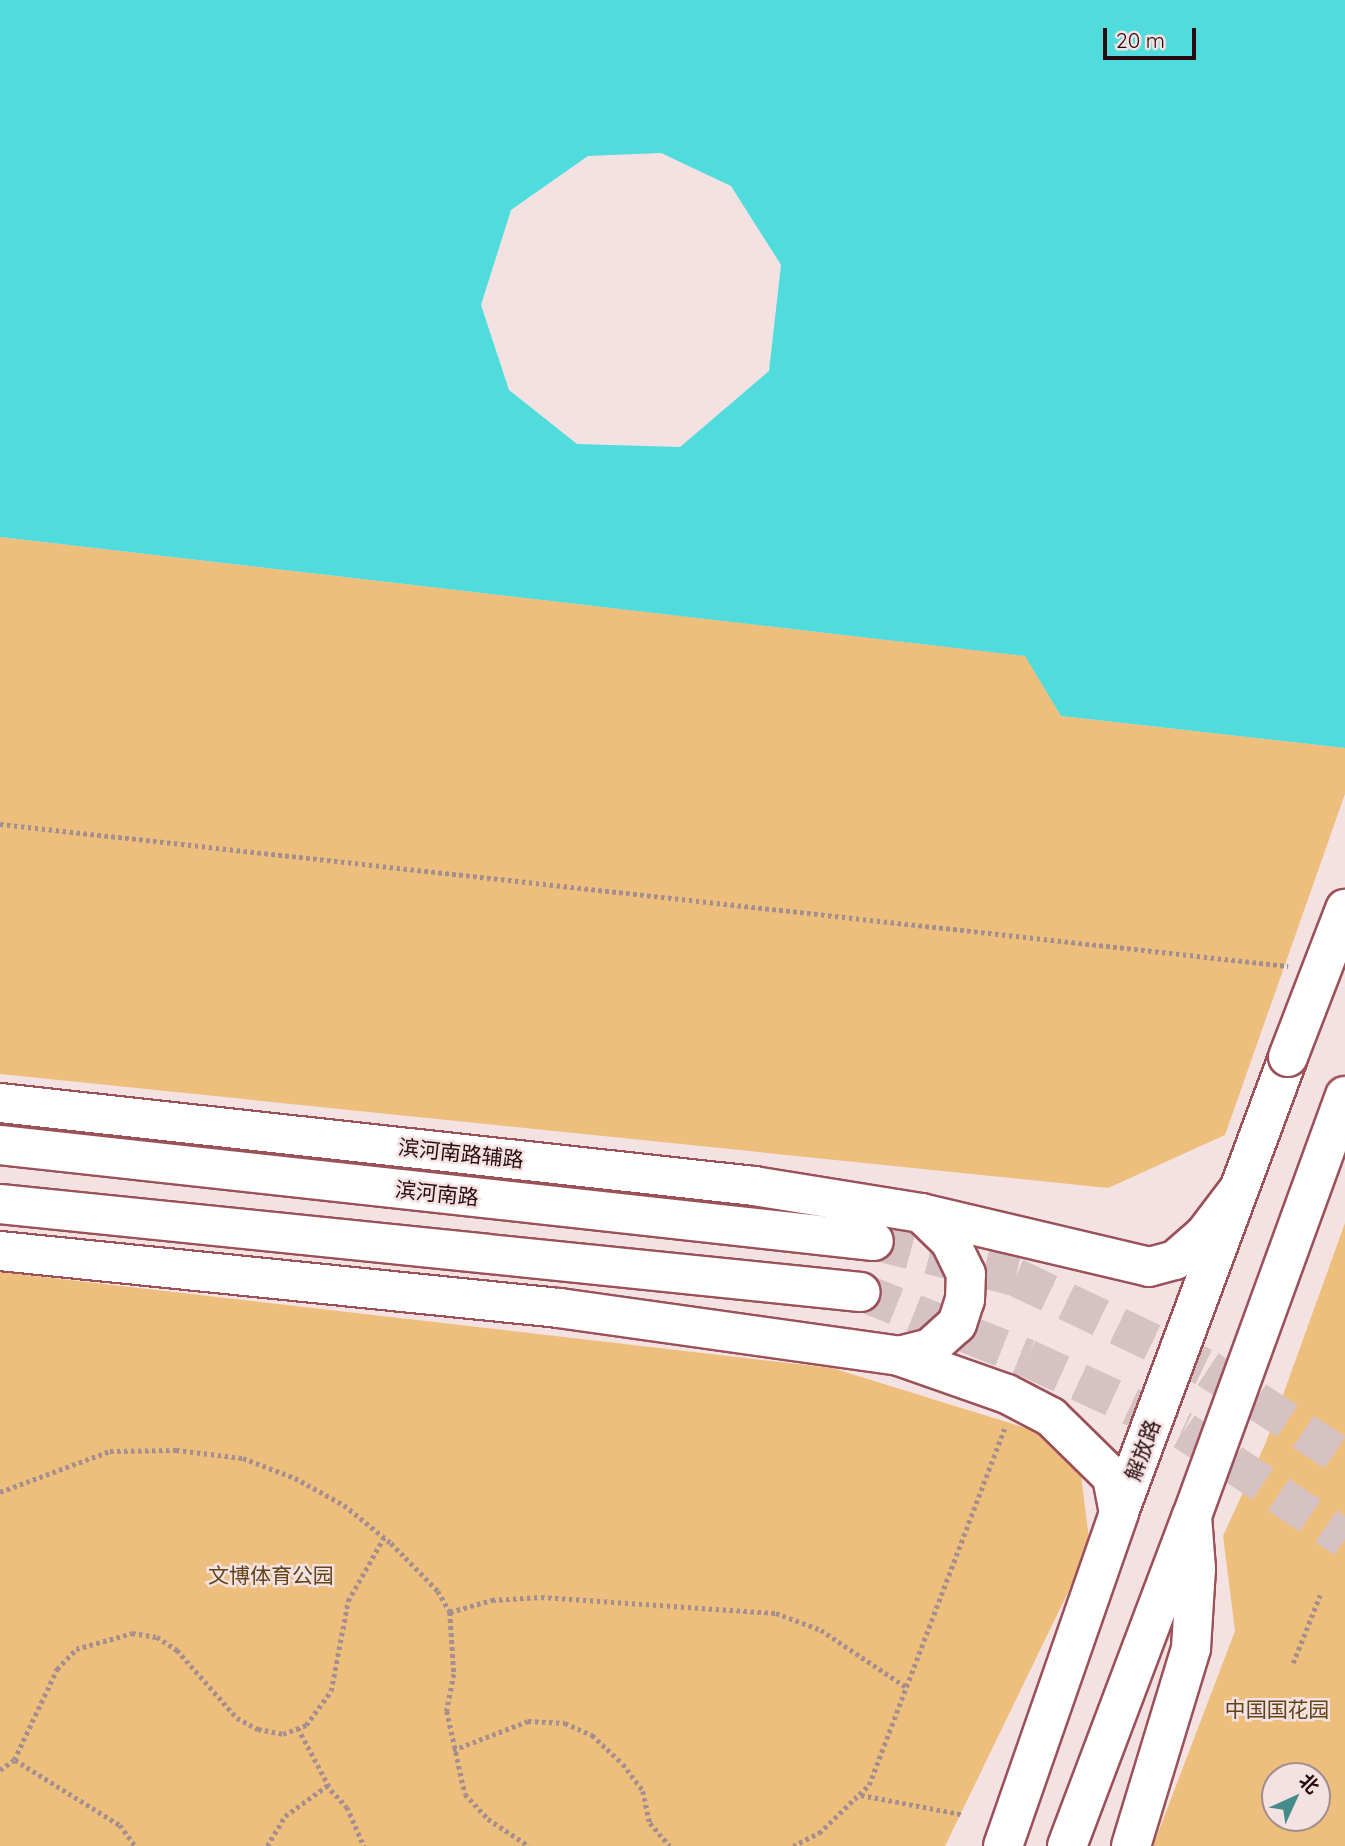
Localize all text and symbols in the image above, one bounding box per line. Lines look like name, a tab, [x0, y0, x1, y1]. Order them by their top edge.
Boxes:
scale bar	[1107, 14, 1200, 58]
text: 20 m	[1116, 27, 1165, 53]
street label: 滨河南路辅路	[397, 1134, 525, 1172]
street label: 滨河南路	[394, 1176, 480, 1210]
street label: 解放路	[1119, 1416, 1165, 1484]
park label: 文博体育公园	[208, 1562, 334, 1588]
park label: 中国国花园	[1225, 1696, 1329, 1722]
north arrow	[1261, 1762, 1331, 1832]
text: 北	[1294, 1768, 1325, 1799]

